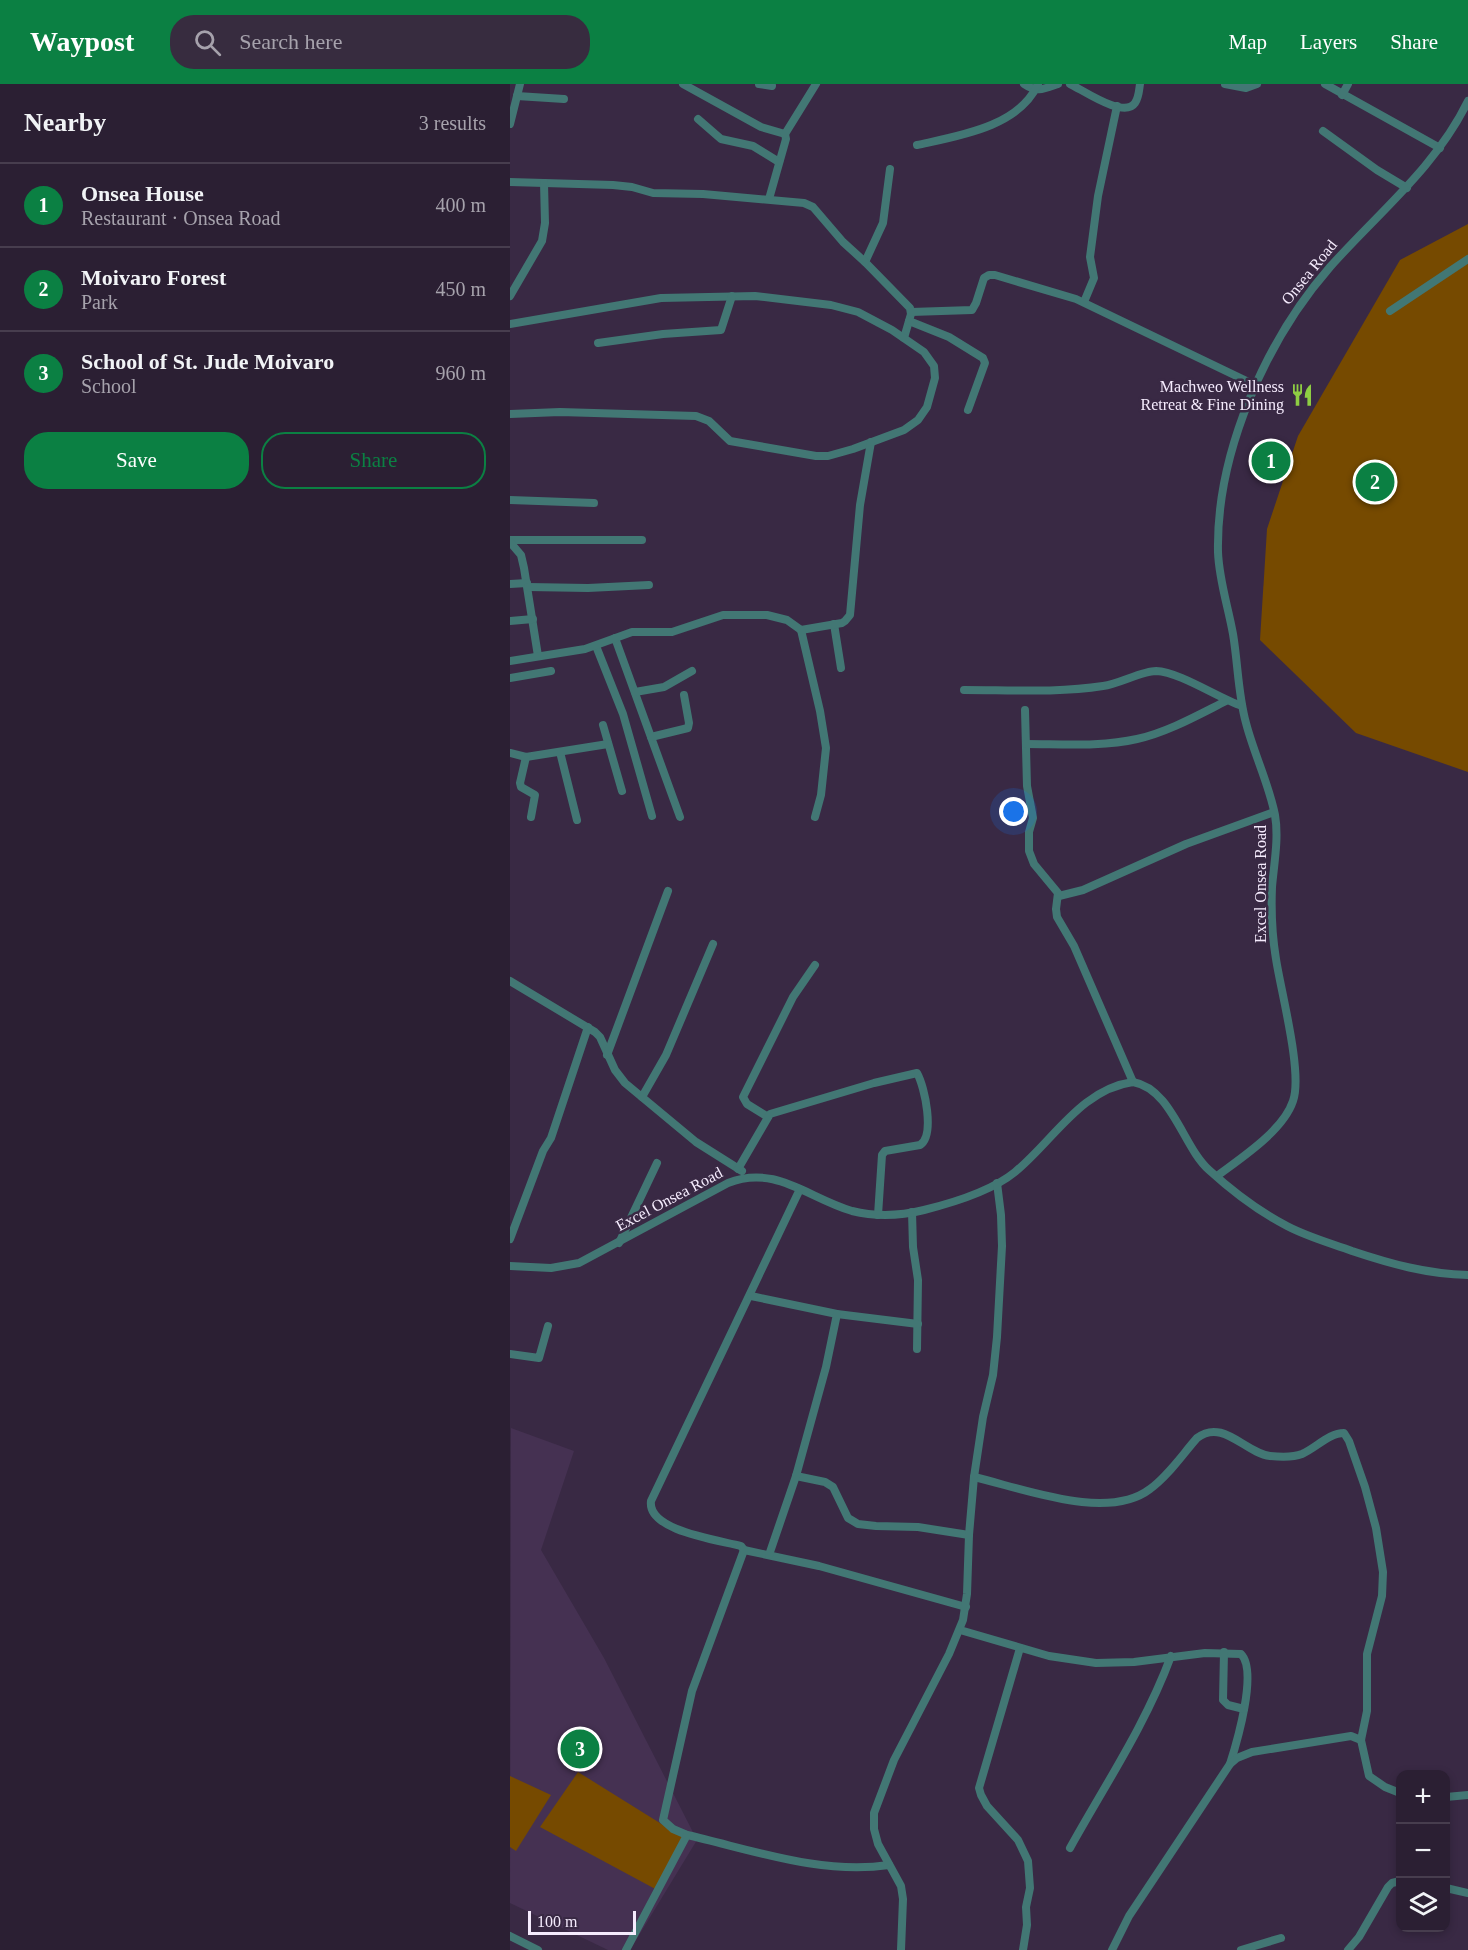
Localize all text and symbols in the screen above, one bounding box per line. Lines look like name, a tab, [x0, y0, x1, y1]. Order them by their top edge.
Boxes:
search box	[170, 15, 590, 69]
text: Waypost	[30, 26, 134, 57]
icon: search	[191, 26, 224, 59]
text: Search here	[239, 29, 342, 54]
text: Map	[1229, 30, 1267, 54]
text: Layers	[1300, 30, 1357, 54]
text: Share	[1390, 30, 1438, 54]
text: Nearby	[24, 108, 106, 137]
text: 3 results	[419, 112, 486, 134]
text: Onsea House	[81, 181, 204, 206]
text: 1	[39, 194, 49, 216]
text: 400 m	[435, 194, 486, 216]
text: Restaurant · Onsea Road	[81, 207, 280, 229]
street label: Onsea Road	[1278, 236, 1340, 308]
text: Moivaro Forest	[81, 265, 226, 290]
text: 2	[39, 278, 49, 300]
text: 450 m	[435, 278, 486, 300]
text: Park	[81, 291, 118, 313]
text: School of St. Jude Moivaro	[81, 349, 334, 374]
text: 3	[39, 362, 49, 384]
text: 960 m	[435, 362, 486, 384]
text: School	[81, 375, 137, 397]
place label: Machweo Wellness Retreat & Fine Dining	[1140, 378, 1284, 414]
restaurant icon: Machweo Wellness Retreat & Fine Dining	[1289, 382, 1315, 408]
button: Save	[24, 432, 249, 489]
button: Share	[261, 432, 486, 489]
pin: 1	[1252, 438, 1290, 484]
pin: 2	[1356, 460, 1394, 504]
your location	[999, 797, 1028, 826]
street label: Excel Onsea Road	[1252, 825, 1269, 943]
street label: Excel Onsea Road	[613, 1164, 725, 1234]
pin: 3	[560, 1726, 600, 1772]
map controls	[1396, 1770, 1450, 1932]
button: +	[1396, 1770, 1450, 1824]
button: −	[1396, 1824, 1450, 1878]
button: layers	[1396, 1878, 1450, 1932]
scale bar	[528, 1908, 636, 1936]
text: 100 m	[537, 1913, 577, 1930]

